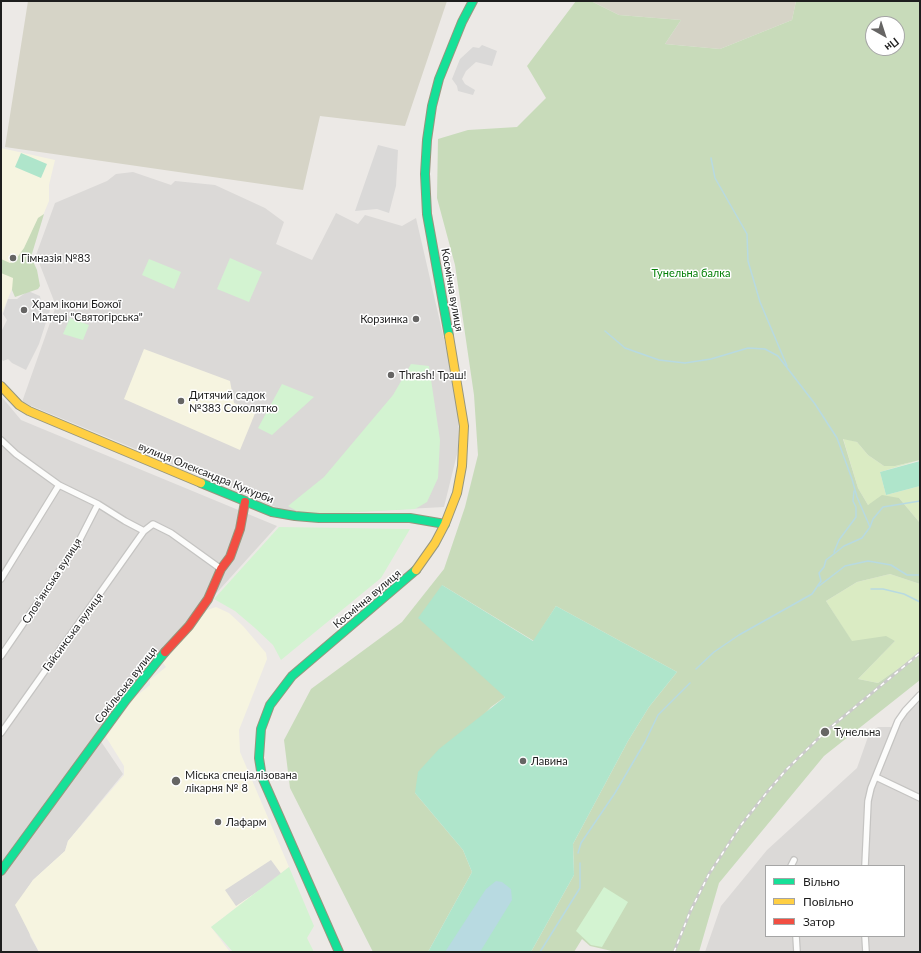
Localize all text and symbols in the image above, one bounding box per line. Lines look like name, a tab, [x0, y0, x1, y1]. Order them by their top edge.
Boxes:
north arrow	[865, 16, 905, 56]
text: Пн	[883, 35, 902, 55]
street label: Космічна вулиця	[438, 247, 466, 333]
place label: Гімназія №83	[21, 251, 90, 265]
marker: Гімназія №83	[8, 253, 18, 263]
park label: Тунельна балка	[652, 266, 730, 280]
place label: Храм ікони Божої Матері "Святогірська"	[32, 297, 143, 323]
marker: Храм ікони Божої Матері "Святогірська"	[19, 305, 29, 315]
place label: Корзинка	[360, 312, 408, 326]
marker: Корзинка	[411, 314, 421, 324]
place label: Thrash! Траш!	[399, 368, 467, 382]
marker: Thrash! Траш!	[386, 370, 396, 380]
place label: Дитячий садок №383 Соколятко	[189, 388, 278, 414]
marker: Дитячий садок №383 Соколятко	[176, 396, 186, 406]
street label: вулиця Олександра Кукурби	[136, 440, 276, 506]
street label: Словʼянська вулиця	[19, 536, 85, 626]
street label: Космічна вулиця	[330, 567, 404, 631]
street label: Гайсинська вулиця	[40, 590, 106, 674]
street label: Сокільська вулиця	[92, 644, 160, 726]
place label: Тунельна	[834, 725, 881, 739]
marker: Тунельна	[819, 726, 831, 738]
place label: Лавина	[531, 754, 568, 768]
marker: Лавина	[518, 756, 528, 766]
place label: Міська спеціалізована лікарня № 8	[185, 768, 297, 794]
marker: Міська спеціалізована лікарня № 8	[170, 775, 182, 787]
place label: Лафарм	[226, 815, 266, 829]
marker: Лафарм	[213, 817, 223, 827]
legend	[765, 865, 905, 937]
text: Вільно	[803, 874, 840, 889]
text: Повільно	[803, 894, 854, 909]
text: Затор	[803, 914, 835, 929]

